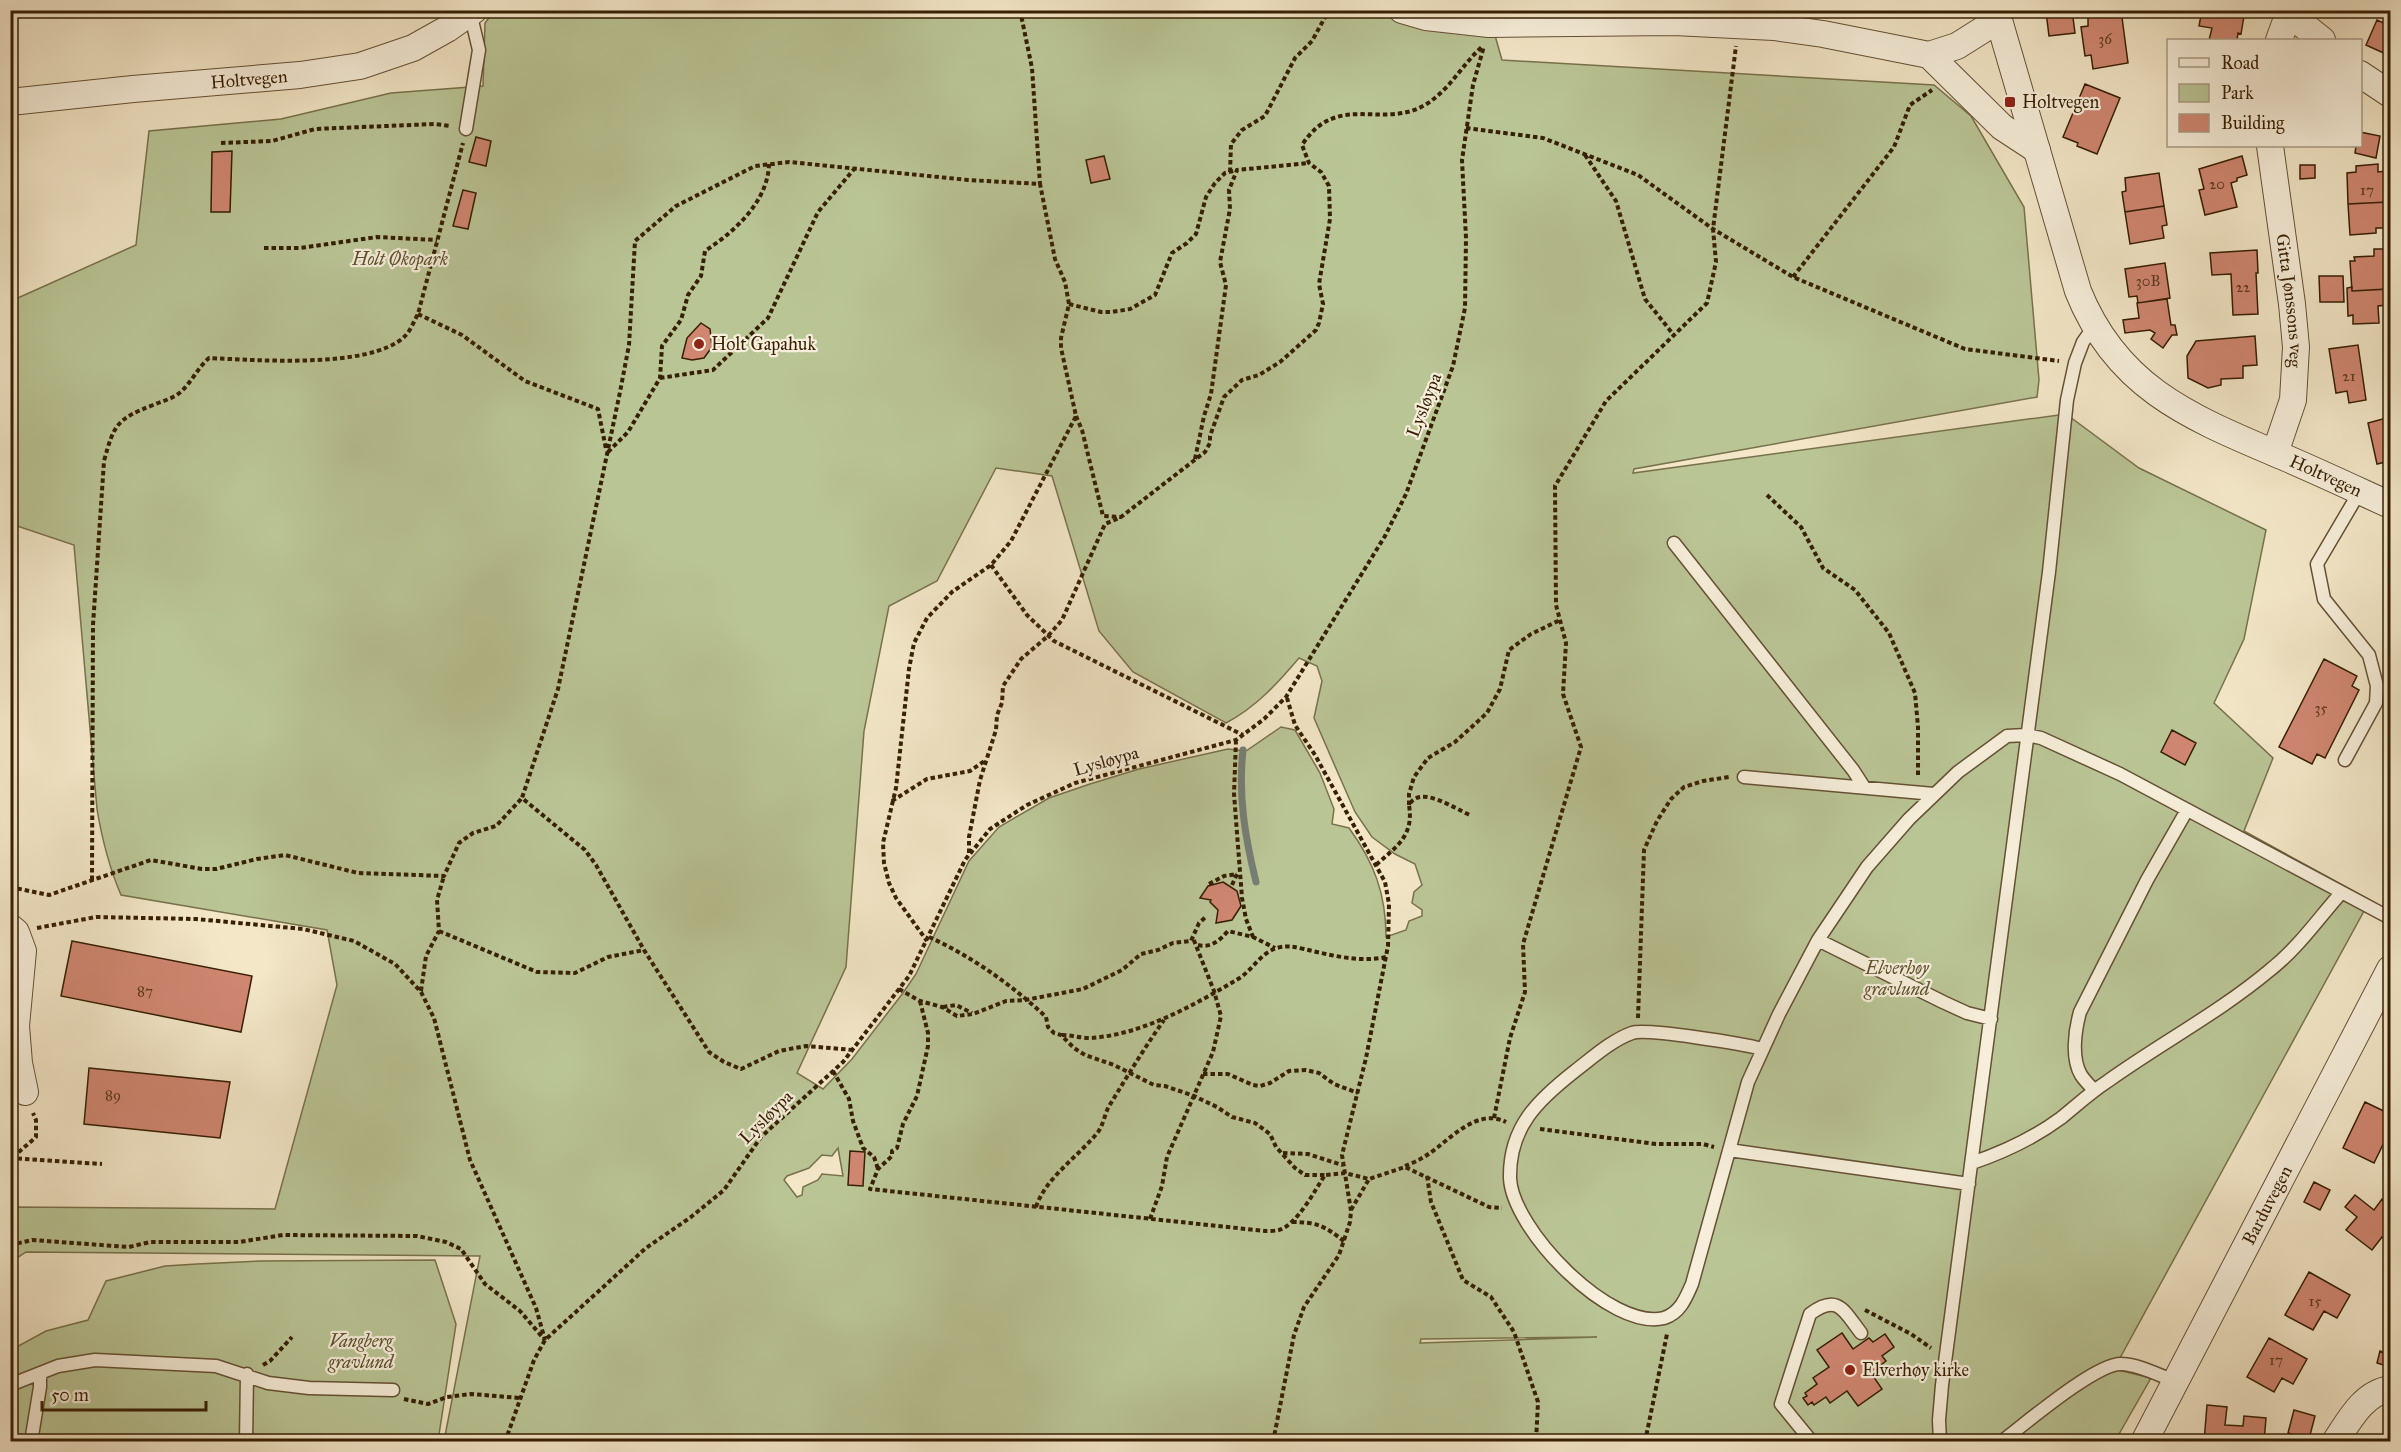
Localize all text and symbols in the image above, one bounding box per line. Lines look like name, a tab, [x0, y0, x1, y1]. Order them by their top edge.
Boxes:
house number: 36	[2098, 30, 2113, 48]
legend	[2167, 39, 2362, 147]
text: Road	[2221, 52, 2259, 74]
street label: Holtvegen	[209, 65, 289, 93]
text: Park	[2221, 82, 2254, 104]
place label: Holtvegen	[2022, 91, 2099, 114]
marker: Holtvegen	[2003, 95, 2017, 109]
text: Building	[2221, 112, 2285, 135]
house number: 20	[2209, 175, 2225, 193]
house number: 17	[2360, 181, 2374, 199]
street label: Gitta Jønssons veg	[2271, 232, 2307, 369]
park label: Holt Økopark	[351, 248, 448, 271]
house number: 30B	[2136, 272, 2160, 290]
house number: 22	[2236, 278, 2251, 296]
place label: Holt Gapahuk	[711, 333, 816, 355]
marker: Holt Gapahuk	[692, 337, 706, 351]
house number: 21	[2342, 367, 2356, 385]
street label: Lysløypa	[1402, 369, 1446, 440]
street label: Holtvegen	[2286, 450, 2366, 502]
house number: 35	[2315, 699, 2328, 717]
street label: Lysløypa	[1071, 741, 1142, 781]
park label: Elverhøy gravlund	[1863, 957, 1931, 1000]
house number: 87	[137, 982, 153, 1000]
street label: Lysløypa	[735, 1085, 798, 1148]
house number: 89	[105, 1086, 121, 1104]
street label: Barduvegen	[2238, 1162, 2297, 1249]
house number: 15	[2309, 1292, 2321, 1310]
park label: Vangberg gravlund	[327, 1330, 395, 1373]
house number: 17	[2269, 1351, 2283, 1369]
place label: Elverhøy kirke	[1862, 1359, 1969, 1381]
marker: Elverhøy kirke	[1843, 1363, 1857, 1377]
scale bar	[42, 1374, 206, 1412]
text: 50 m	[51, 1384, 89, 1406]

